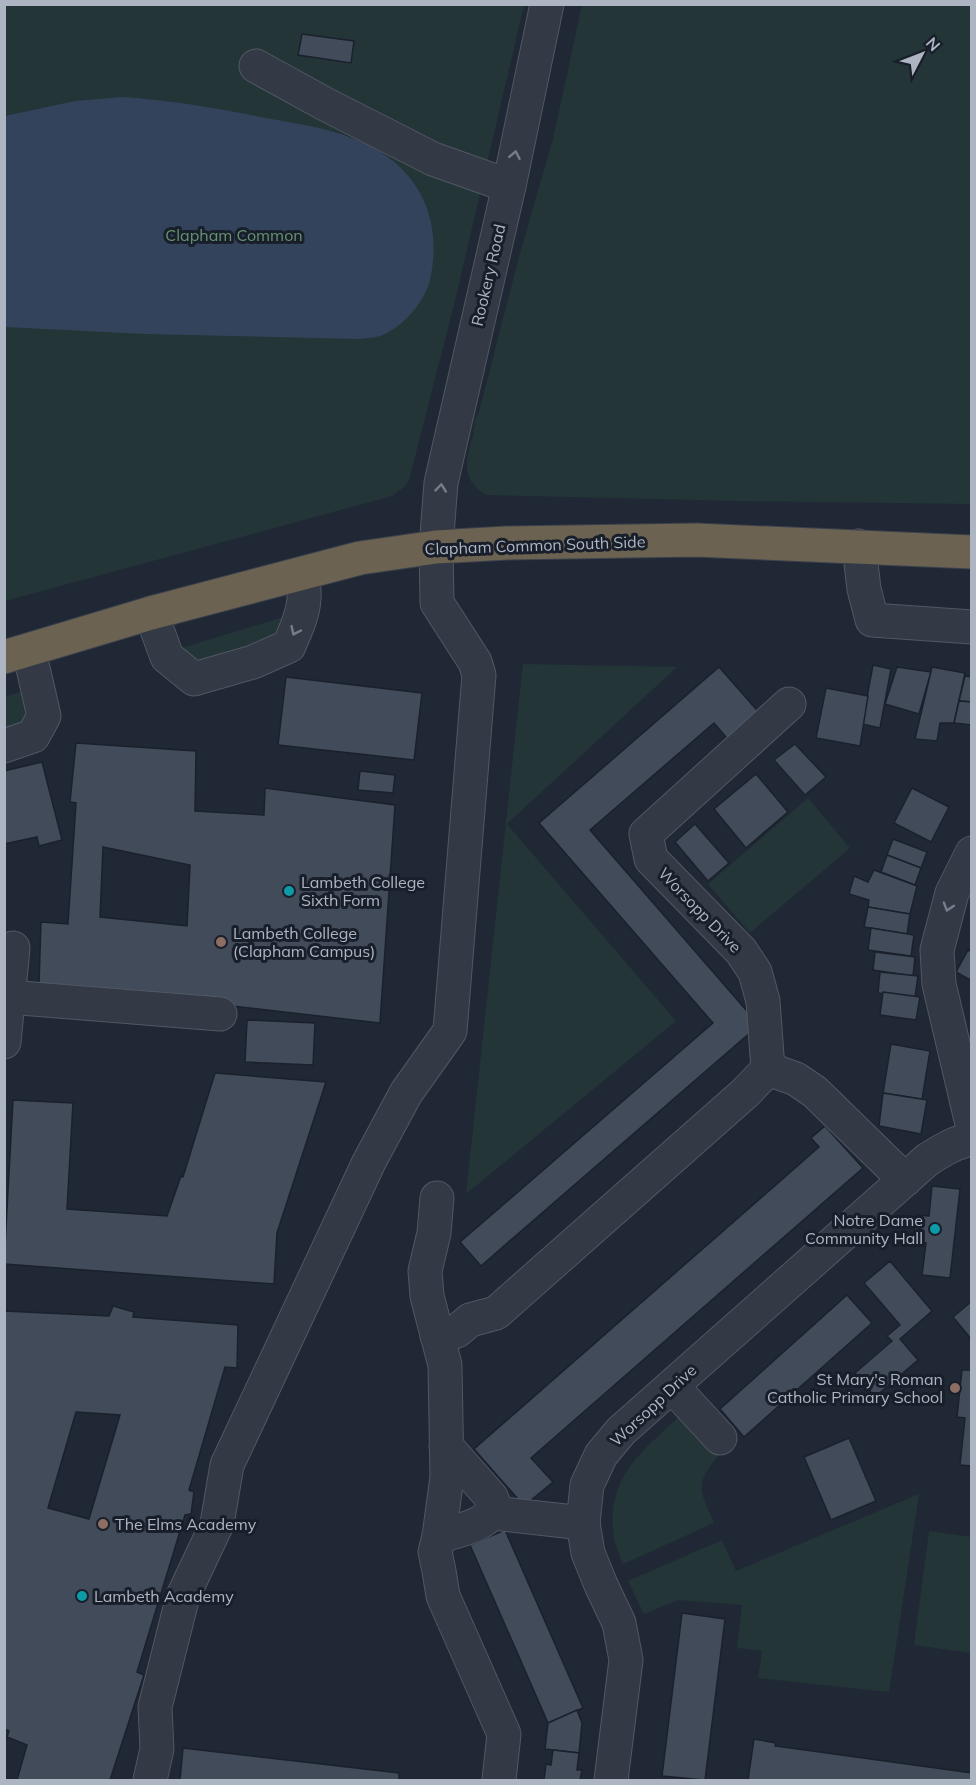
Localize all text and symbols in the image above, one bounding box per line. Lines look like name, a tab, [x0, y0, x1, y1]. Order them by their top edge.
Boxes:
north arrow	[892, 24, 952, 84]
text: N	[922, 33, 945, 55]
one-way arrow	[508, 150, 521, 160]
street label: Rookery Road	[467, 222, 509, 328]
park label: Clapham Common	[165, 225, 303, 245]
one-way arrow	[434, 484, 447, 493]
street label: Clapham Common South Side	[424, 531, 646, 559]
one-way arrow	[291, 625, 303, 636]
street label: Worsopp Drive	[654, 863, 746, 957]
place label: Lambeth College Sixth Form	[301, 872, 425, 910]
marker: Lambeth College Sixth Form	[282, 884, 296, 898]
one-way arrow	[943, 901, 955, 912]
place label: Lambeth College (Clapham Campus)	[233, 923, 375, 961]
marker: Lambeth College (Clapham Campus)	[214, 935, 228, 949]
place label: Notre Dame Community Hall	[805, 1210, 923, 1248]
marker: Notre Dame Community Hall	[928, 1222, 942, 1236]
street label: Worsopp Drive	[606, 1360, 700, 1450]
place label: St Mary's Roman Catholic Primary School	[767, 1369, 943, 1407]
marker: St Mary's Roman Catholic Primary School	[948, 1381, 962, 1395]
place label: The Elms Academy	[115, 1514, 257, 1534]
marker: The Elms Academy	[96, 1517, 110, 1531]
place label: Lambeth Academy	[94, 1586, 234, 1606]
marker: Lambeth Academy	[75, 1589, 89, 1603]

